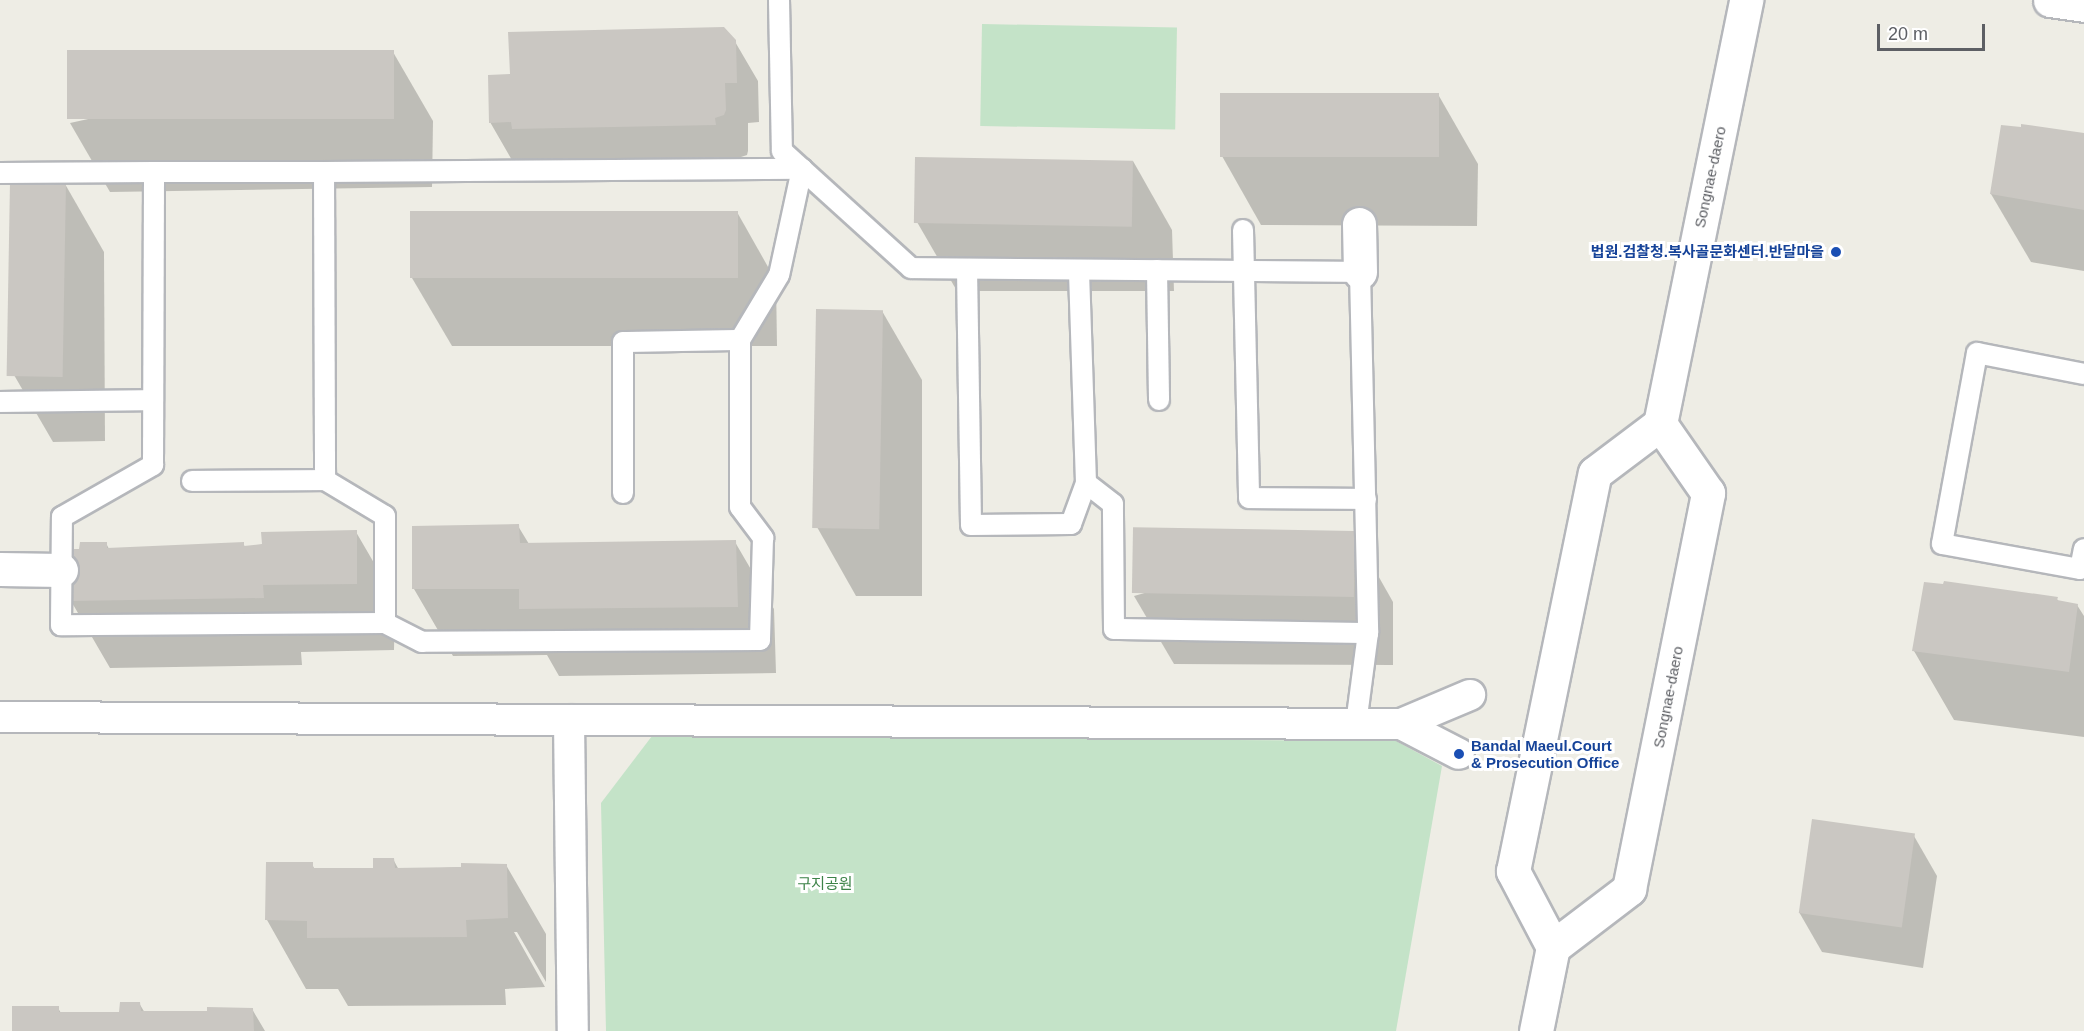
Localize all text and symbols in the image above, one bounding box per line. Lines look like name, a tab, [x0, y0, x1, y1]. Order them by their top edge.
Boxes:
scale bar	[1880, 12, 1988, 50]
text: 20 m	[1888, 24, 1928, 44]
street label: Songnae-daero	[1690, 125, 1730, 229]
place label: 법원.검찰청.복사골문화센터.반달마을	[1591, 243, 1824, 261]
marker: 법원.검찰청.복사골문화센터.반달마을	[1829, 245, 1843, 259]
street label: Songnae-daero	[1649, 645, 1687, 749]
place label: Bandal Maeul.Court & Prosecution Office	[1471, 736, 1619, 771]
marker: Bandal Maeul.Court & Prosecution Office	[1452, 747, 1466, 761]
park label: 구지공원	[797, 875, 853, 893]

